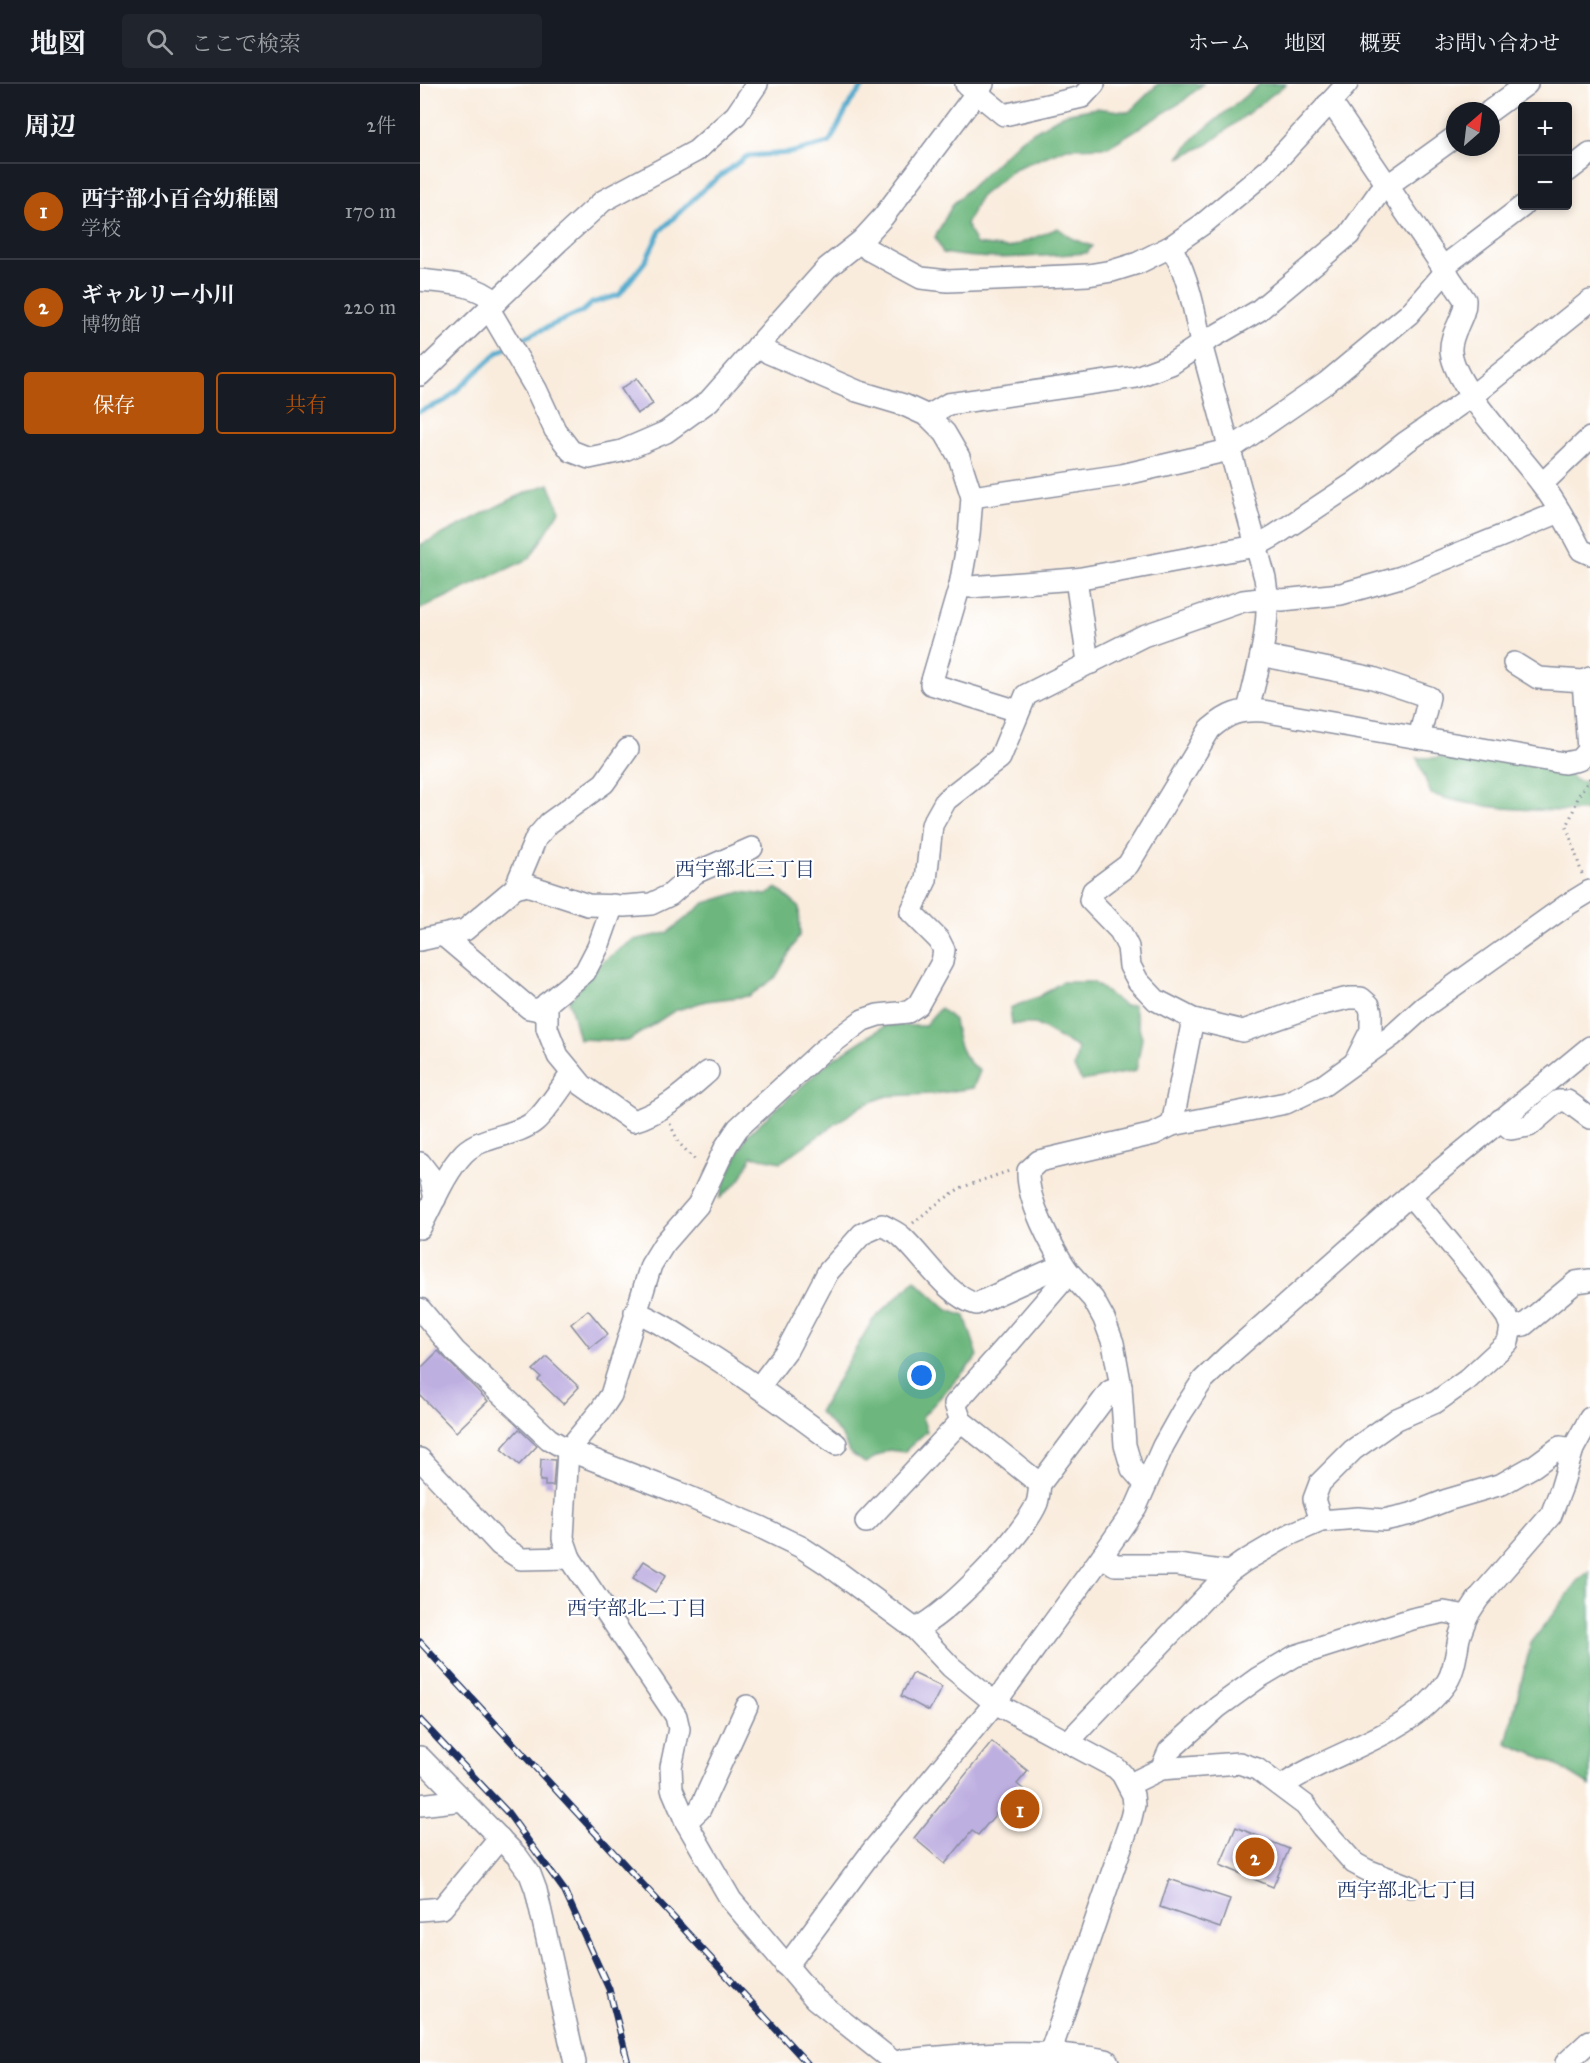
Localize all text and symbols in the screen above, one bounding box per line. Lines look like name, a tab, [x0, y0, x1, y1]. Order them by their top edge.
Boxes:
search box	[122, 14, 542, 68]
icon: search	[143, 25, 176, 58]
text: 地図	[30, 26, 86, 61]
text: ここで検索	[191, 30, 301, 57]
text: ホーム	[1188, 30, 1251, 56]
text: 地図	[1284, 30, 1326, 56]
text: 概要	[1359, 30, 1401, 56]
text: お問い合わせ	[1434, 30, 1560, 56]
north arrow	[1446, 102, 1500, 156]
map controls	[1518, 102, 1572, 210]
button: +	[1518, 102, 1572, 156]
text: 周辺	[24, 110, 76, 142]
text: 2件	[366, 113, 396, 137]
button: −	[1518, 156, 1572, 210]
text: 西宇部小百合幼稚園	[81, 185, 279, 212]
text: 1	[40, 199, 47, 223]
text: 170 m	[345, 199, 396, 223]
text: 学校	[81, 216, 121, 240]
text: ギャルリー小川	[81, 281, 235, 308]
text: 2	[39, 295, 48, 319]
text: 220 m	[344, 295, 396, 319]
text: 博物館	[81, 312, 141, 336]
button: 保存	[24, 372, 204, 434]
button: 共有	[216, 372, 396, 434]
district label: 西宇部北三丁目	[675, 857, 815, 881]
your location	[907, 1361, 936, 1390]
district label: 西宇部北二丁目	[567, 1596, 707, 1620]
pin: 1	[1000, 1786, 1040, 1832]
pin: 2	[1236, 1834, 1274, 1880]
district label: 西宇部北七丁目	[1337, 1878, 1477, 1902]

